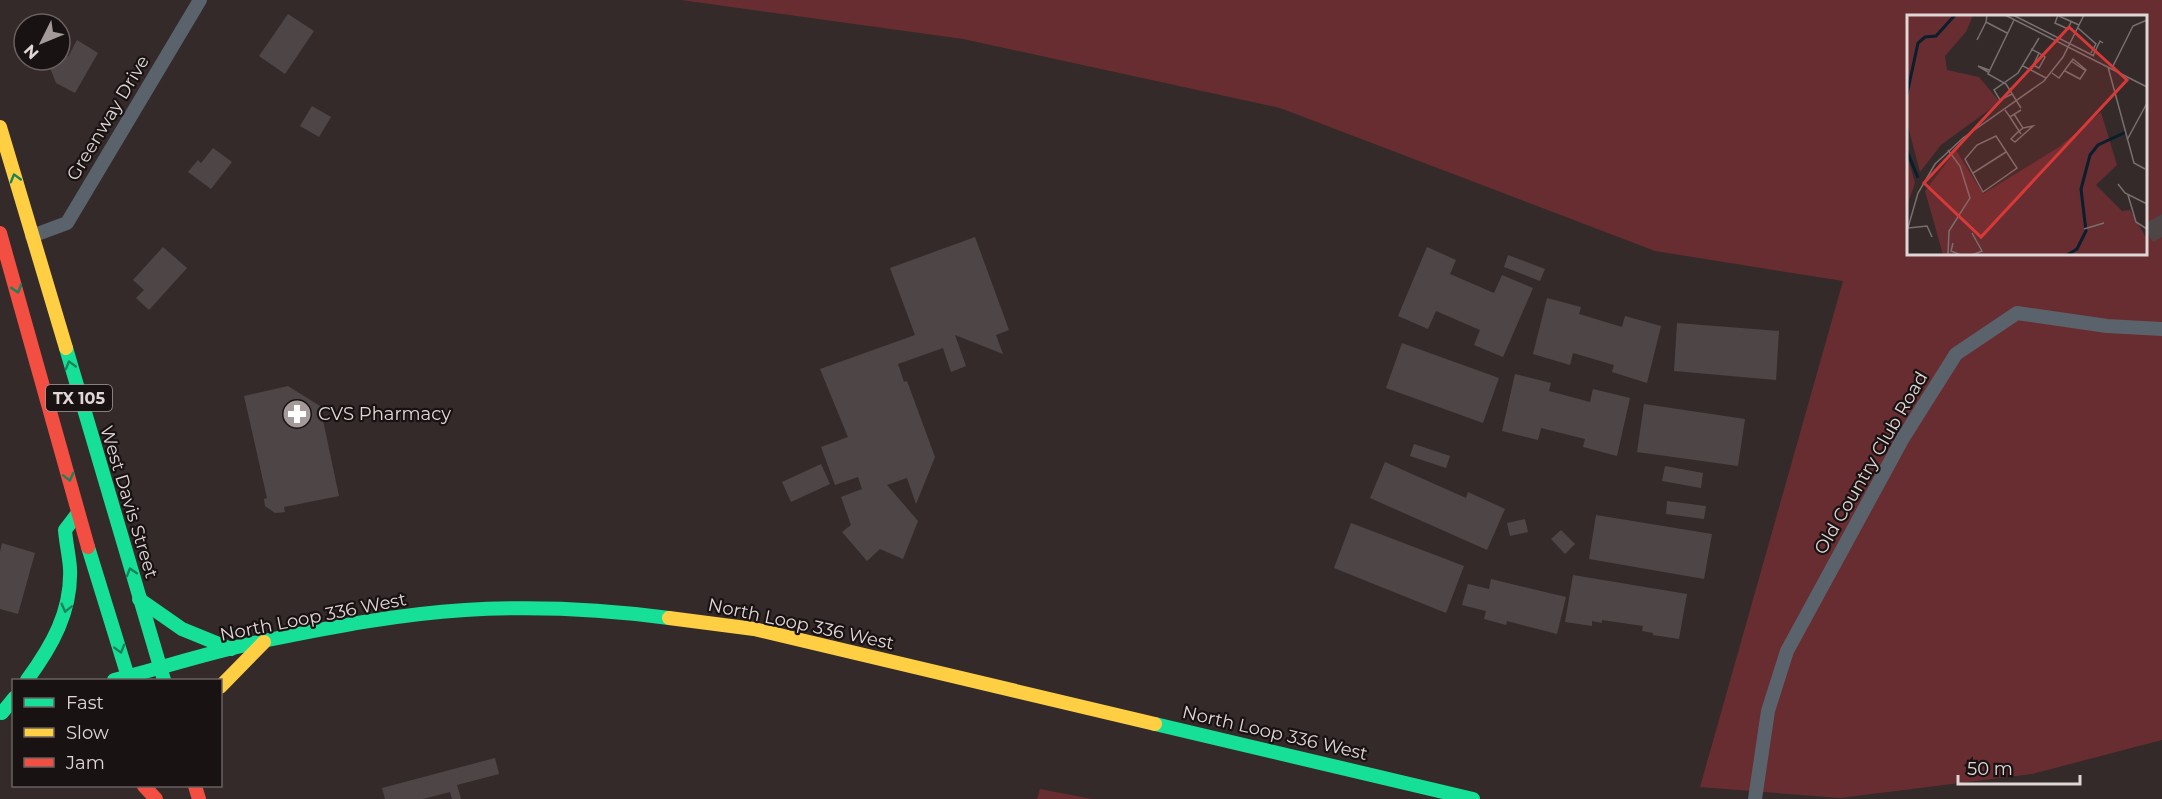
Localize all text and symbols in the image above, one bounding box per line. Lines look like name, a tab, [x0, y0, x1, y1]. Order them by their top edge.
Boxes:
north arrow	[12, 12, 72, 72]
inset map	[1907, 15, 2147, 255]
text: N	[20, 41, 43, 63]
street label: Greenway Drive	[62, 51, 154, 185]
one-way arrow	[10, 173, 22, 184]
one-way arrow	[10, 283, 22, 294]
one-way arrow	[65, 360, 77, 371]
street label: Old Country Club Road	[1810, 368, 1932, 558]
road number: TX 105	[46, 385, 112, 411]
pharmacy icon: CVS Pharmacy	[281, 398, 313, 430]
place label: CVS Pharmacy	[318, 403, 451, 425]
street label: West Davis Street	[95, 423, 163, 581]
one-way arrow	[62, 471, 75, 481]
one-way arrow	[126, 567, 138, 578]
street label: North Loop 336 West	[218, 588, 408, 646]
street label: North Loop 336 West	[706, 594, 896, 654]
one-way arrow	[61, 603, 74, 613]
one-way arrow	[113, 643, 125, 654]
legend	[12, 679, 222, 787]
text: Fast	[66, 692, 104, 714]
street label: North Loop 336 West	[1180, 701, 1370, 765]
text: Slow	[66, 722, 109, 744]
scale bar	[1958, 748, 2080, 786]
text: Jam	[65, 752, 105, 774]
text: 50 m	[1967, 758, 2013, 780]

